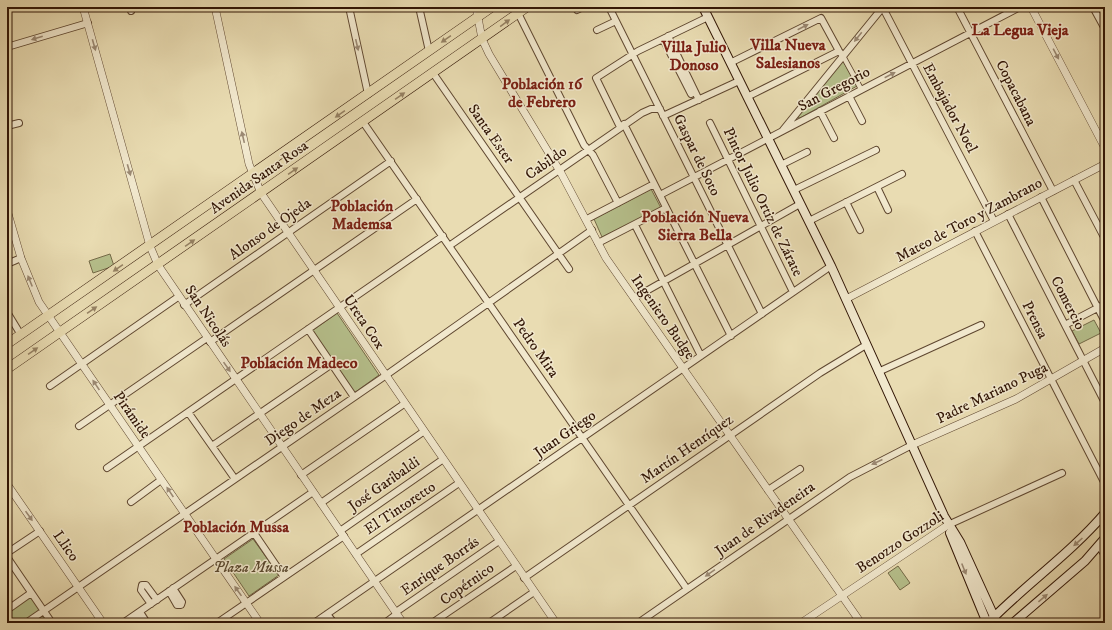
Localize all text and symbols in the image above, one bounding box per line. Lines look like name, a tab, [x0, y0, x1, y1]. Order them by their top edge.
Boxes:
one-way arrow	[499, 19, 510, 27]
district label: La Legua Vieja	[971, 20, 1070, 40]
one-way arrow	[797, 23, 808, 30]
one-way arrow	[854, 32, 863, 43]
one-way arrow	[31, 35, 43, 41]
one-way arrow	[441, 35, 451, 43]
district label: Villa Nueva Salesianos	[750, 35, 827, 73]
district label: Villa Julio Donoso	[661, 37, 726, 75]
one-way arrow	[91, 39, 97, 51]
one-way arrow	[354, 39, 360, 51]
one-way arrow	[1052, 48, 1059, 60]
street label: Copacabana	[991, 57, 1041, 130]
street label: Embajador Noel	[918, 60, 982, 156]
street label: San Gregorio	[795, 62, 873, 116]
one-way arrow	[884, 71, 895, 78]
district label: Población 16 de Febrero	[502, 74, 584, 112]
one-way arrow	[395, 92, 405, 100]
street label: Santa Ester	[464, 100, 519, 168]
one-way arrow	[334, 110, 345, 118]
street label: Gaspar de Soto	[669, 111, 725, 199]
street label: Pintor Julio Ortiz de Zárate	[719, 124, 807, 280]
one-way arrow	[240, 131, 246, 143]
street label: Avenida Santa Rosa	[206, 136, 312, 218]
street label: Cabildo	[521, 142, 571, 184]
one-way arrow	[126, 164, 132, 176]
one-way arrow	[288, 167, 299, 175]
street label: Mateo de Toro y Zambrano	[892, 173, 1046, 267]
street label: Alonso de Ojeda	[225, 193, 315, 264]
district label: Población Mademsa	[331, 196, 394, 234]
district label: Población Nueva Sierra Bella	[641, 207, 750, 245]
one-way arrow	[184, 239, 195, 247]
one-way arrow	[112, 264, 123, 272]
street label: Ingeniero Budge	[627, 271, 699, 363]
street label: Comercio	[1046, 273, 1090, 333]
one-way arrow	[27, 276, 33, 287]
street label: San Nicolás	[180, 281, 236, 351]
street label: Ureta Cox	[339, 291, 390, 354]
street label: Prensa	[1018, 298, 1053, 343]
one-way arrow	[87, 306, 97, 314]
street label: Pedro Mira	[509, 315, 564, 382]
one-way arrow	[28, 347, 39, 355]
district label: Población Madeco	[240, 353, 358, 373]
street label: Padre Mariano Puga	[933, 358, 1051, 428]
one-way arrow	[223, 362, 231, 372]
one-way arrow	[92, 380, 100, 390]
street label: Diego de Meza	[261, 383, 345, 450]
street label: Pirámide	[109, 388, 155, 442]
street label: Juan Griego	[529, 406, 600, 463]
street label: Martín Henríquez	[637, 410, 737, 488]
street label: José Garibaldi	[343, 452, 424, 517]
one-way arrow	[871, 459, 882, 465]
street label: El Tintoretto	[361, 477, 439, 539]
street label: Juan de Rivadeneira	[710, 477, 819, 562]
one-way arrow	[166, 487, 174, 497]
street label: Benozzo Gozzoli	[853, 507, 948, 577]
one-way arrow	[25, 511, 33, 521]
district label: Población Mussa	[183, 517, 290, 537]
street label: Llico	[49, 527, 83, 565]
street label: Enrique Borrás	[397, 532, 483, 600]
one-way arrow	[1073, 537, 1083, 546]
park label: Plaza Mussa	[213, 558, 289, 577]
street label: Copérnico	[436, 558, 498, 610]
one-way arrow	[961, 563, 967, 575]
one-way arrow	[705, 569, 716, 577]
one-way arrow	[234, 585, 241, 597]
one-way arrow	[1038, 593, 1048, 602]

